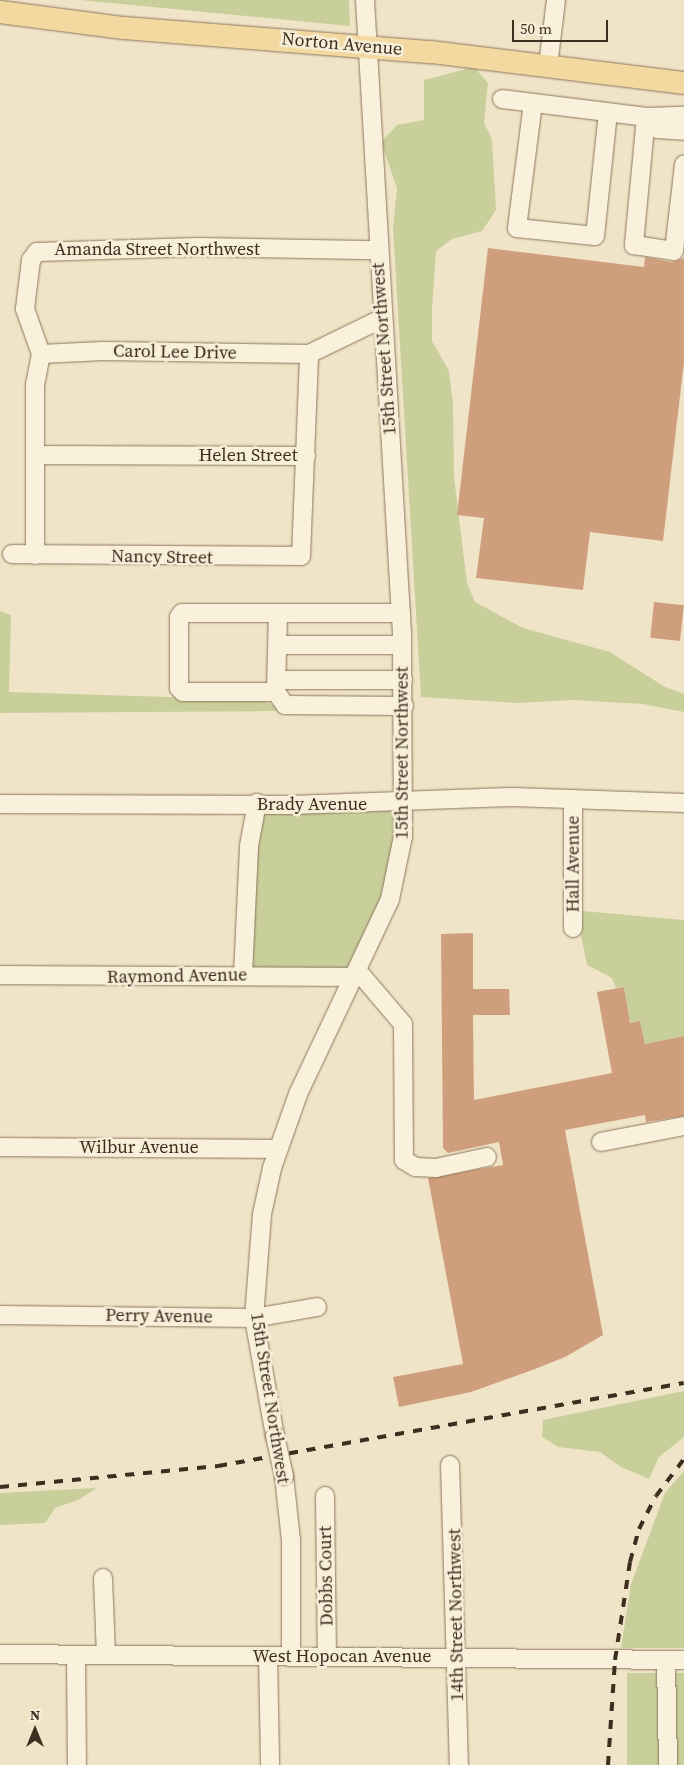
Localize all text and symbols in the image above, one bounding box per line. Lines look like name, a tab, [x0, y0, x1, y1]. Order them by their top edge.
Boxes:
scale bar	[514, 10, 610, 42]
text: 50 m	[520, 18, 552, 39]
street label: Norton Avenue	[281, 28, 403, 60]
street label: Amanda Street Northwest	[54, 238, 260, 260]
street label: 15th Street Northwest	[367, 262, 401, 436]
street label: Carol Lee Drive	[113, 340, 237, 364]
street label: Helen Street	[199, 444, 297, 466]
street label: Nancy Street	[111, 545, 213, 569]
street label: 15th Street Northwest	[391, 667, 413, 839]
street label: Brady Avenue	[257, 793, 367, 815]
street label: Hall Avenue	[562, 815, 584, 913]
street label: Raymond Avenue	[107, 964, 247, 988]
street label: Wilbur Avenue	[79, 1136, 199, 1158]
street label: Perry Avenue	[105, 1304, 213, 1328]
street label: 15th Street Northwest	[246, 1311, 294, 1485]
street label: Dobbs Court	[314, 1526, 338, 1626]
street label: 14th Street Northwest	[444, 1528, 468, 1702]
street label: West Hopocan Avenue	[252, 1645, 432, 1667]
north arrow	[10, 1705, 60, 1755]
text: N	[30, 1705, 40, 1725]

